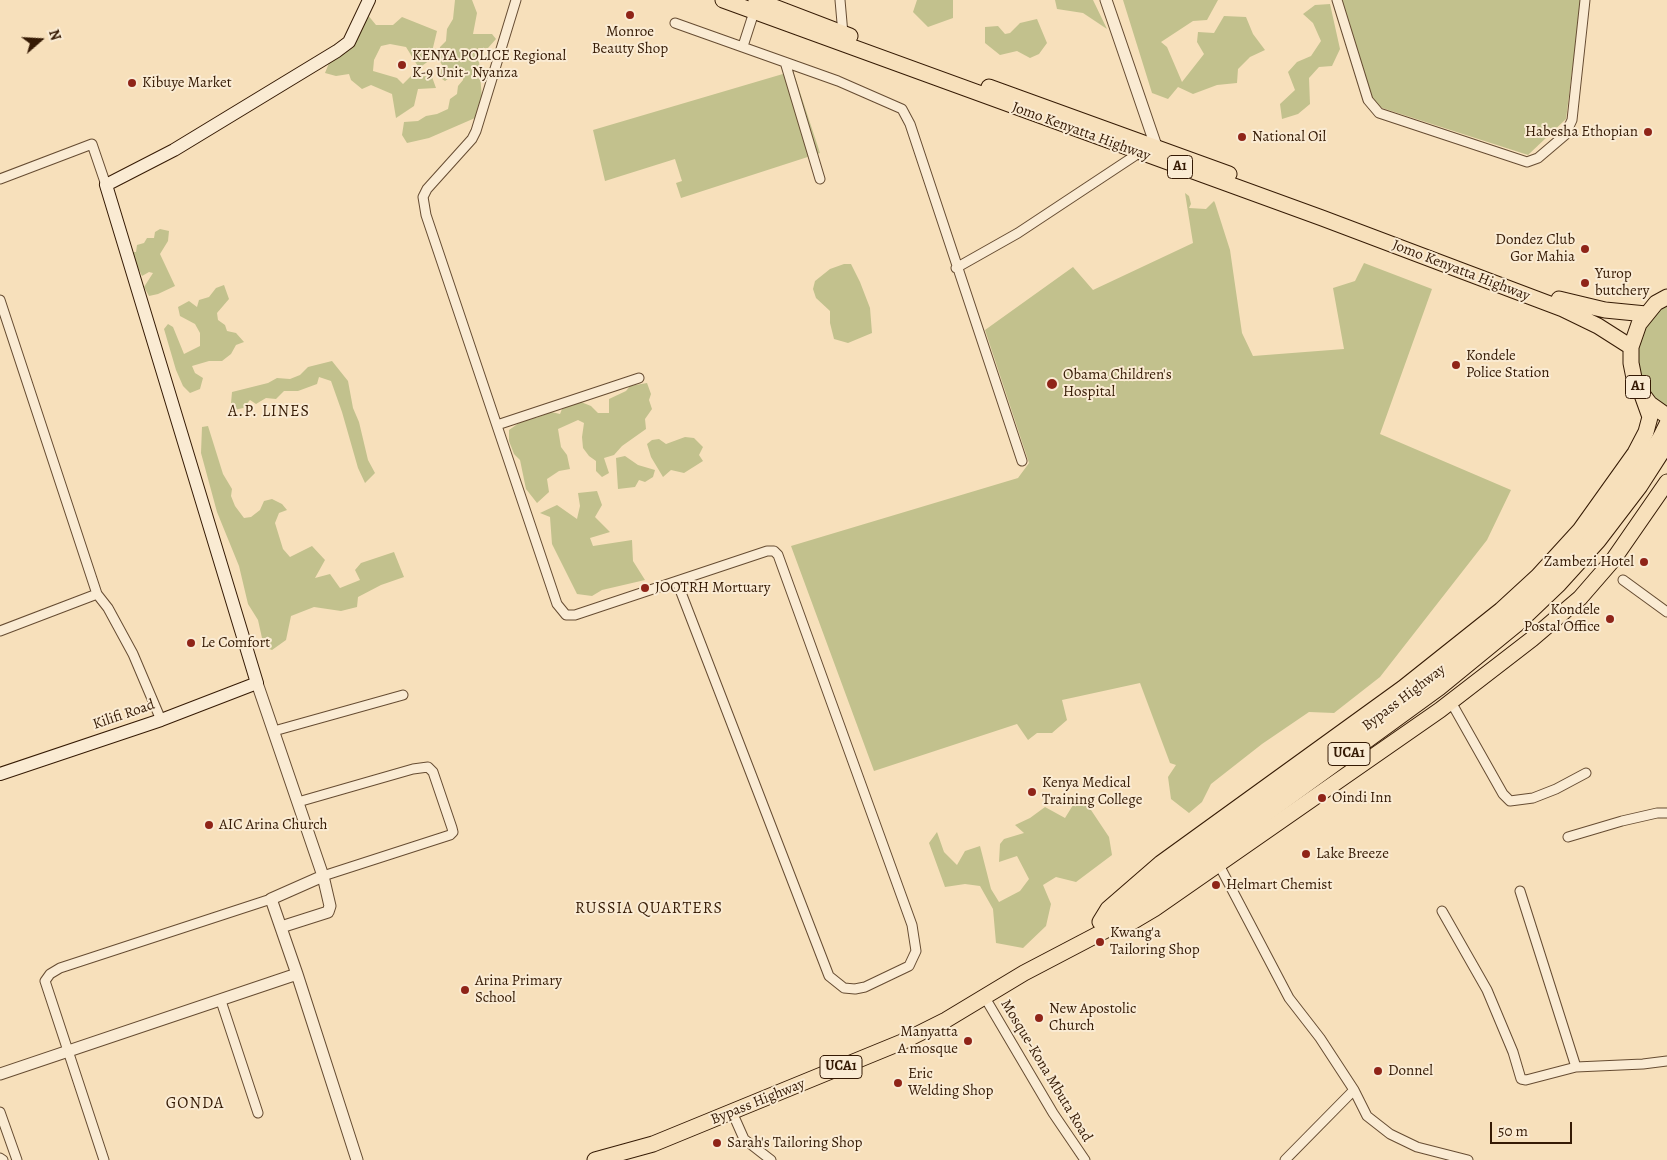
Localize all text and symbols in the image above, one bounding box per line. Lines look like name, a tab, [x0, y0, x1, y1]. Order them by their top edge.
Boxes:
marker: Monroe Beauty Shop	[624, 9, 636, 21]
north arrow	[15, 15, 65, 65]
place label: Monroe Beauty Shop	[592, 23, 668, 58]
text: N	[44, 27, 65, 43]
place label: KENYA POLICE Regional K-9 Unit- Nyanza	[412, 47, 566, 82]
marker: KENYA POLICE Regional K-9 Unit- Nyanza	[396, 59, 408, 71]
place label: Kibuye Market	[142, 74, 232, 92]
marker: Kibuye Market	[126, 77, 138, 89]
street label: Jomo Kenyatta Highway	[1009, 99, 1153, 165]
place label: Habesha Ethopian	[1525, 123, 1638, 141]
marker: Habesha Ethopian	[1642, 126, 1654, 138]
place label: National Oil	[1252, 128, 1326, 146]
marker: National Oil	[1236, 131, 1248, 143]
road number: A1	[1168, 156, 1192, 178]
place label: Dondez Club Gor Mahia	[1495, 231, 1575, 266]
street label: Jomo Kenyatta Highway	[1390, 236, 1532, 306]
marker: Dondez Club Gor Mahia	[1579, 243, 1591, 255]
place label: Yurop butchery	[1595, 265, 1649, 300]
marker: Yurop butchery	[1579, 277, 1591, 289]
place label: Kondele Police Station	[1466, 347, 1550, 382]
marker: Kondele Police Station	[1450, 359, 1462, 371]
place label: Obama Children's Hospital	[1063, 366, 1172, 401]
road number: A1	[1626, 376, 1650, 398]
marker: Obama Children's Hospital	[1045, 377, 1059, 391]
district label: A.P. LINES	[227, 402, 311, 422]
place label: Zambezi Hotel	[1544, 553, 1634, 571]
marker: Zambezi Hotel	[1638, 556, 1650, 568]
place label: JOOTRH Mortuary	[655, 579, 770, 597]
marker: JOOTRH Mortuary	[639, 582, 651, 594]
place label: Kondele Postal Office	[1524, 601, 1600, 636]
marker: Kondele Postal Office	[1604, 613, 1616, 625]
place label: Le Comfort	[201, 634, 270, 652]
marker: Le Comfort	[185, 637, 197, 649]
street label: Bypass Highway	[1359, 661, 1449, 735]
street label: Kilifi Road	[91, 696, 157, 734]
road number: UCA1	[1328, 742, 1370, 766]
place label: Kenya Medical Training College	[1042, 774, 1142, 809]
marker: Kenya Medical Training College	[1026, 786, 1038, 798]
place label: Oindi Inn	[1332, 789, 1392, 807]
marker: Oindi Inn	[1316, 792, 1328, 804]
place label: AIC Arina Church	[219, 816, 328, 834]
marker: AIC Arina Church	[203, 819, 215, 831]
place label: Lake Breeze	[1316, 845, 1389, 863]
marker: Lake Breeze	[1300, 848, 1312, 860]
place label: Helmart Chemist	[1226, 876, 1332, 894]
marker: Helmart Chemist	[1210, 879, 1222, 891]
district label: RUSSIA QUARTERS	[573, 899, 725, 919]
place label: Kwang'a Tailoring Shop	[1110, 924, 1200, 959]
marker: Kwang'a Tailoring Shop	[1094, 936, 1106, 948]
place label: Arina Primary School	[475, 972, 562, 1007]
marker: Arina Primary School	[459, 984, 471, 996]
street label: Mosque-Kona Mbuta Road	[996, 997, 1096, 1145]
place label: New Apostolic Church	[1049, 1000, 1136, 1035]
marker: New Apostolic Church	[1033, 1012, 1045, 1024]
place label: Manyatta A mosque	[898, 1023, 958, 1058]
marker: Manyatta A mosque	[962, 1035, 974, 1047]
road number: UCA1	[820, 1056, 862, 1078]
place label: Donnel	[1388, 1062, 1433, 1080]
place label: Eric Welding Shop	[908, 1065, 993, 1100]
marker: Donnel	[1372, 1065, 1384, 1077]
street label: Bypass Highway	[708, 1075, 808, 1129]
marker: Eric Welding Shop	[892, 1077, 904, 1089]
district label: GONDA	[165, 1094, 225, 1114]
scale bar	[1492, 1112, 1574, 1144]
text: 50 m	[1498, 1121, 1528, 1141]
place label: Sarah's Tailoring Shop	[727, 1134, 862, 1152]
marker: Sarah's Tailoring Shop	[711, 1137, 723, 1149]

